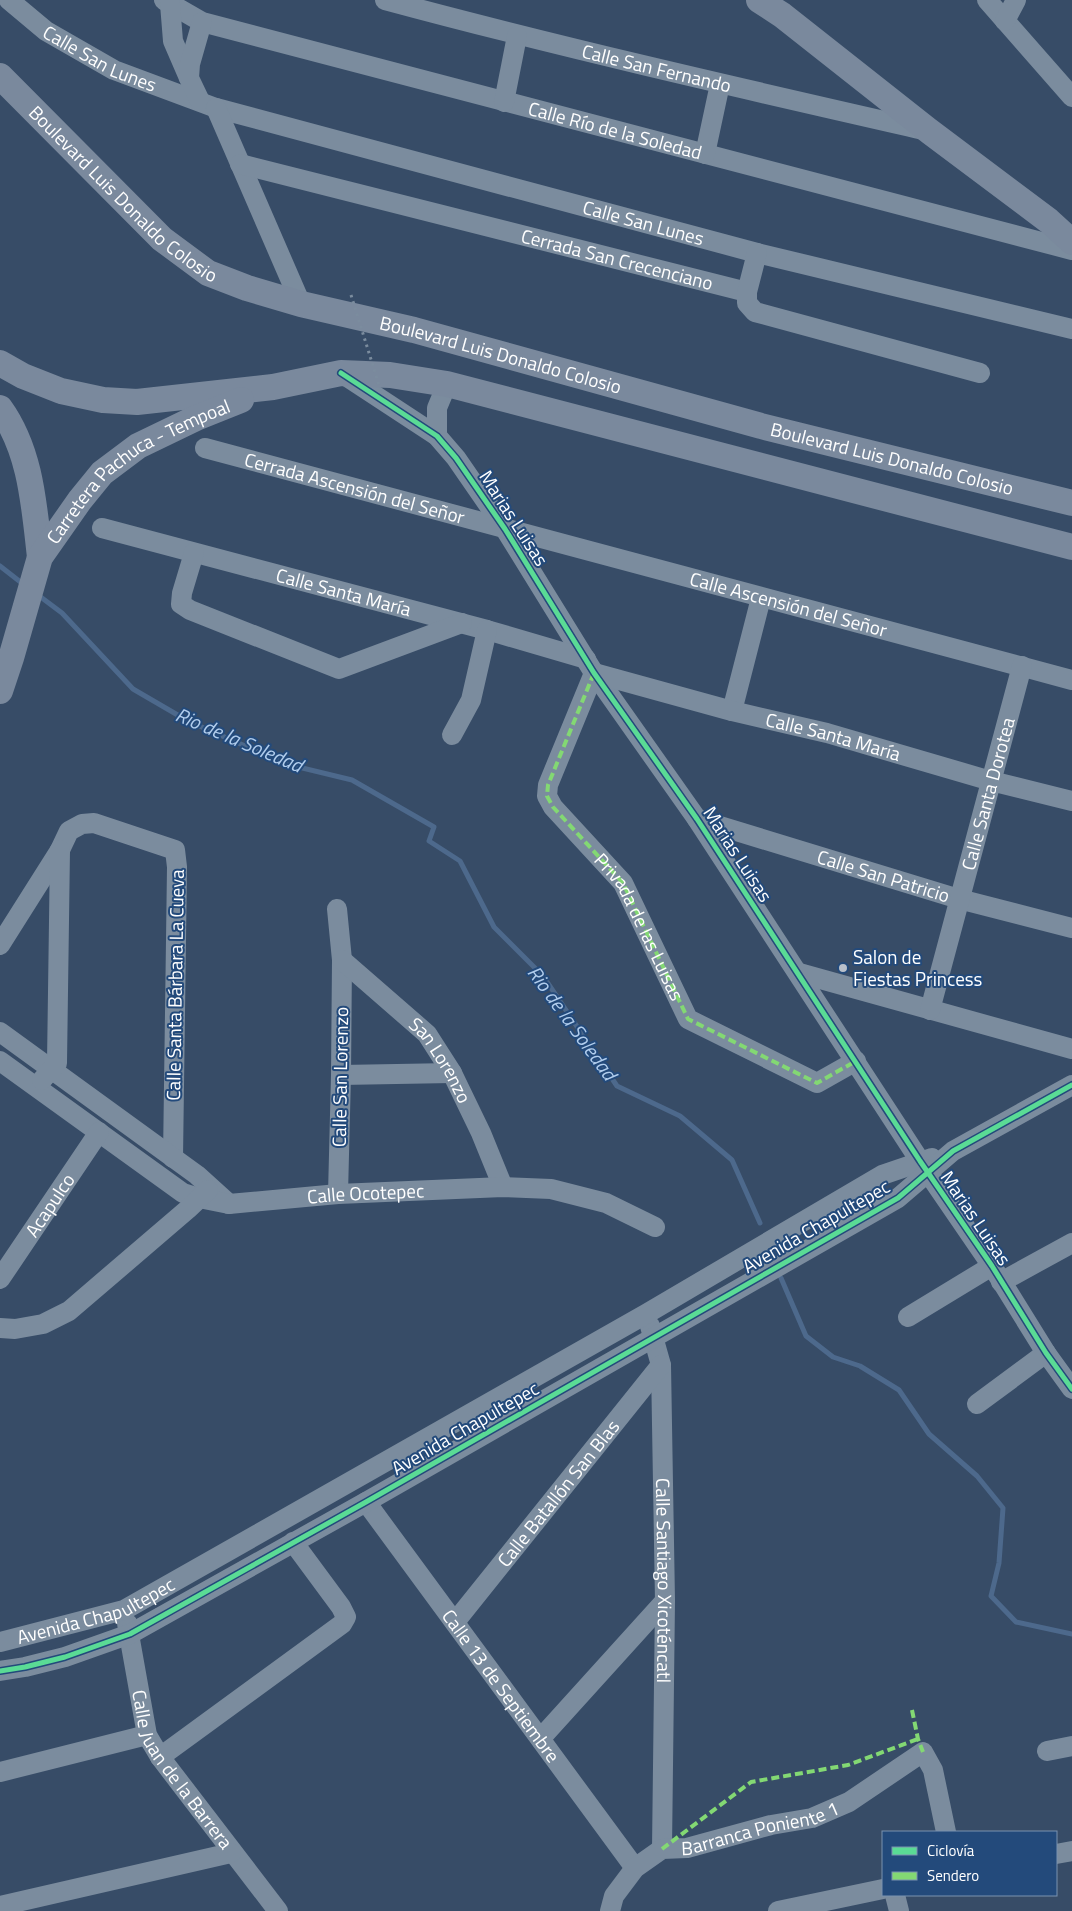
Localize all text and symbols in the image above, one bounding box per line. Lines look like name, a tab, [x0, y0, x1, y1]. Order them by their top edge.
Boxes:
street label: Calle San Lunes	[38, 17, 161, 99]
street label: Calle San Fernando	[579, 36, 734, 99]
street label: Calle Río de la Soledad	[525, 93, 705, 166]
street label: Boulevard Luis Donaldo Colosio	[23, 98, 222, 289]
street label: Calle San Lunes	[580, 192, 708, 252]
street label: Cerrada San Crecenciano	[518, 221, 716, 297]
street label: Boulevard Luis Donaldo Colosio	[377, 308, 625, 401]
street label: Carretera Pachuca - Tempoal	[39, 391, 234, 550]
street label: Boulevard Luis Donaldo Colosio	[767, 414, 1017, 502]
street label: Cerrada Ascensión del Señor	[242, 444, 469, 531]
street label: Marias Luisas	[473, 464, 556, 572]
street label: Calle Santa María	[273, 560, 415, 623]
street label: Calle Ascensión del Señor	[687, 563, 891, 644]
water label: Rio de la Soledad	[171, 699, 309, 781]
street label: Calle Santa María	[763, 704, 905, 768]
street label: Calle Santa Dorotea	[953, 713, 1022, 873]
street label: Marias Luisas	[697, 800, 780, 908]
street label: Calle San Patricio	[814, 842, 954, 909]
street label: Privada de las Luisas	[588, 846, 692, 1005]
street label: Calle Santa Bárbara La Cueva	[158, 869, 191, 1101]
place label: Salon de Fiestas Princess	[853, 942, 983, 993]
water label: Rio de la Soledad	[520, 959, 626, 1088]
marker: Salon de Fiestas Princess	[837, 962, 849, 974]
street label: Calle San Lorenzo	[324, 1007, 355, 1147]
street label: San Lorenzo	[403, 1010, 479, 1108]
street label: Marias Luisas	[934, 1164, 1019, 1271]
street label: Acapulco	[17, 1167, 81, 1243]
street label: Avenida Chapultepec	[736, 1171, 895, 1280]
street label: Calle Ocotepec	[306, 1175, 425, 1211]
street label: Avenida Chapultepec	[385, 1373, 544, 1482]
street label: Calle Batallón San Blas	[490, 1413, 626, 1573]
street label: Calle Santiago Xicoténcatl	[649, 1478, 680, 1683]
street label: Avenida Chapultepec	[13, 1569, 180, 1651]
street label: Calle 13 de Septiembre	[435, 1603, 568, 1768]
street label: Calle Juan de la Barrera	[125, 1687, 241, 1855]
street label: Barranca Poniente 1	[681, 1793, 843, 1862]
legend	[882, 1831, 1057, 1896]
text: Ciclovía	[927, 1839, 975, 1862]
text: Sendero	[927, 1864, 979, 1887]

